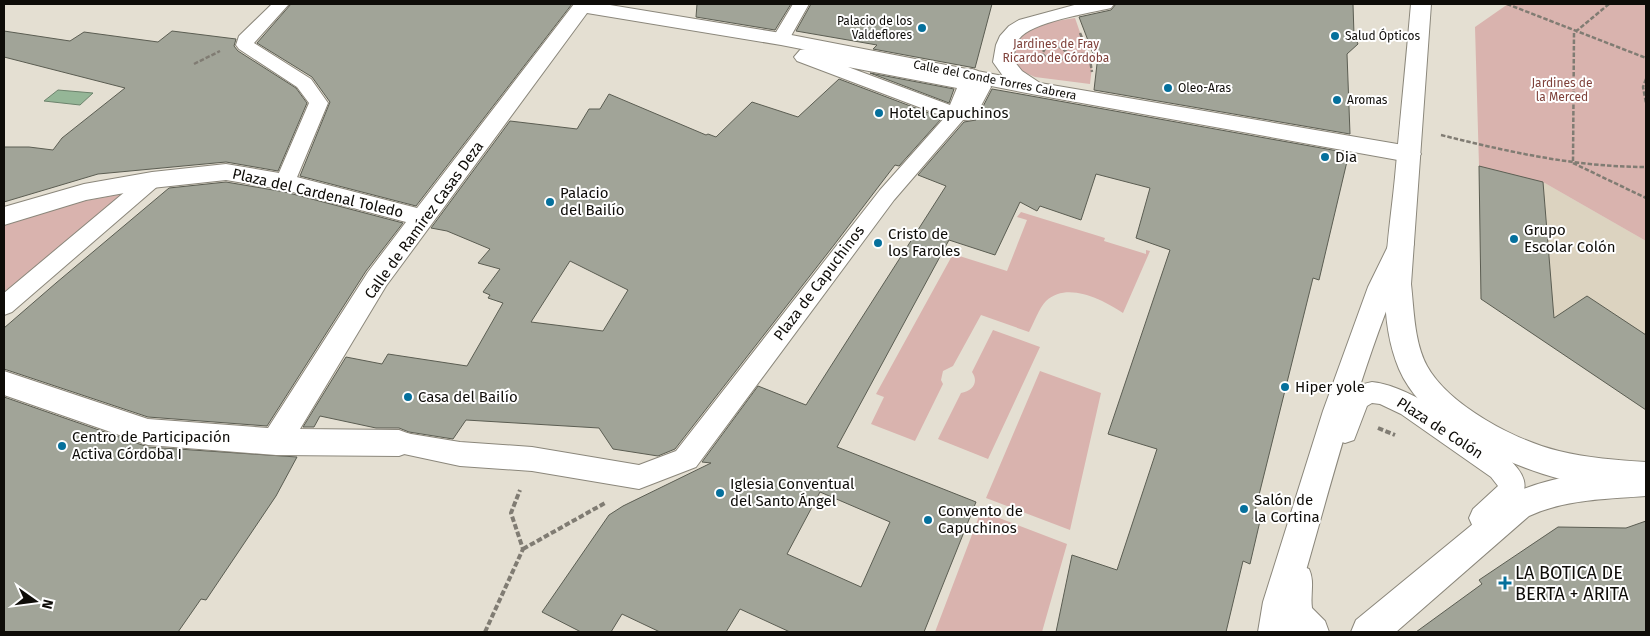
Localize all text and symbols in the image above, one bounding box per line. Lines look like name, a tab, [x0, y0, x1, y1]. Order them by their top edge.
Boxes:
place label: Palacio de los Valdeflores	[837, 14, 912, 42]
marker: Palacio de los Valdeflores	[916, 22, 928, 34]
place label: Salud Ópticos	[1345, 28, 1420, 43]
marker: Salud Ópticos	[1329, 30, 1341, 42]
park label: Jardines de Fray Ricardo de Córdoba	[1003, 37, 1109, 65]
street label: Calle del Conde Torres Cabrera	[912, 57, 1078, 103]
park label: Jardines de la Merced	[1531, 76, 1593, 104]
place label: Oleo-Aras	[1178, 81, 1232, 95]
marker: Oleo-Aras	[1162, 82, 1174, 94]
place label: Aromas	[1347, 93, 1388, 107]
marker: Aromas	[1331, 94, 1343, 106]
place label: Hotel Capuchinos	[889, 104, 1009, 122]
marker: Hotel Capuchinos	[873, 107, 885, 119]
street label: Calle de Ramírez Casas Deza	[361, 138, 487, 302]
place label: Dia	[1335, 148, 1357, 166]
marker: Dia	[1319, 151, 1331, 163]
street label: Plaza del Cardenal Toledo	[231, 165, 405, 221]
place label: Palacio del Bailío	[560, 184, 624, 219]
marker: Palacio del Bailío	[544, 196, 556, 208]
place label: Grupo Escolar Colón	[1524, 221, 1616, 256]
street label: Plaza de Capuchinos	[770, 222, 868, 344]
place label: Cristo de los Faroles	[888, 225, 960, 260]
marker: Grupo Escolar Colón	[1508, 233, 1520, 245]
marker: Cristo de los Faroles	[872, 237, 884, 249]
place label: Hiper yole	[1295, 378, 1365, 396]
marker: Hiper yole	[1279, 381, 1291, 393]
place label: Casa del Bailío	[418, 388, 518, 406]
marker: Casa del Bailío	[402, 391, 414, 403]
street label: Plaza de Colón	[1393, 393, 1487, 463]
place label: Centro de Participación Activa Córdoba I	[72, 428, 230, 463]
marker: Centro de Participación Activa Córdoba I	[56, 440, 68, 452]
place label: Iglesia Conventual del Santo Ángel	[730, 475, 855, 510]
marker: Iglesia Conventual del Santo Ángel	[714, 487, 726, 499]
place label: Salón de la Cortina	[1254, 491, 1320, 526]
place label: Convento de Capuchinos	[938, 502, 1023, 537]
marker: Salón de la Cortina	[1238, 503, 1250, 515]
marker: Convento de Capuchinos	[922, 514, 934, 526]
place label: LA BOTICA DE BERTA + ARITA	[1515, 562, 1629, 605]
north arrow	[10, 576, 60, 626]
marker: LA BOTICA DE BERTA + ARITA	[1499, 577, 1511, 589]
text: N	[38, 597, 57, 611]

